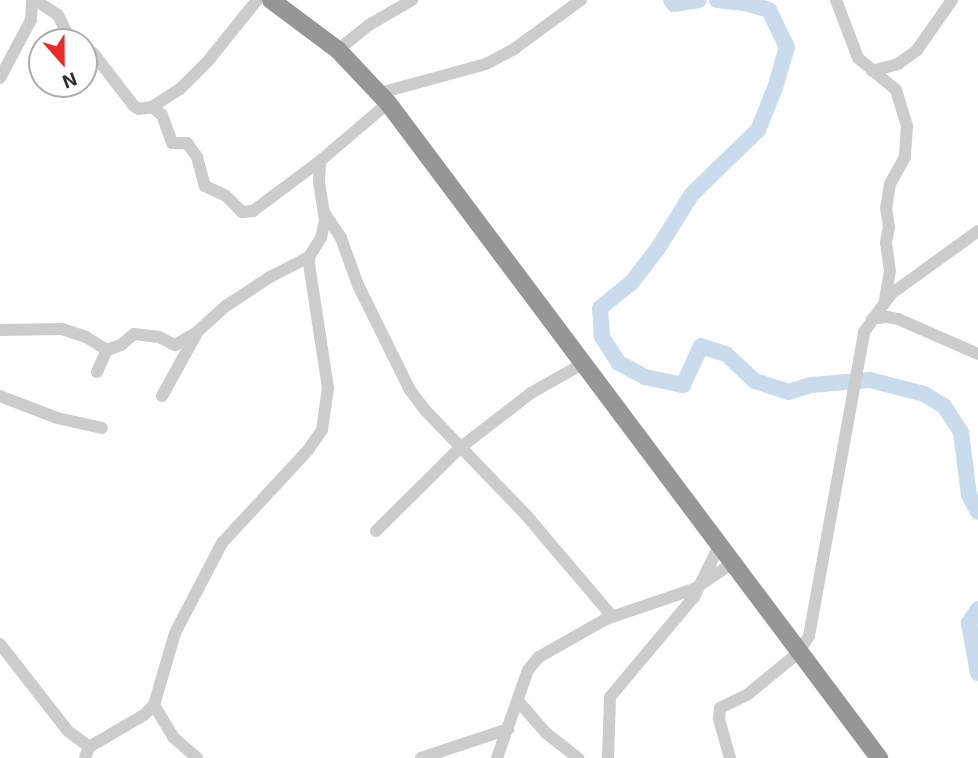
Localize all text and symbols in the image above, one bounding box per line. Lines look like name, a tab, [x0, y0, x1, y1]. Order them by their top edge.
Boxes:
north arrow	[28, 28, 98, 98]
text: N	[59, 68, 81, 94]

